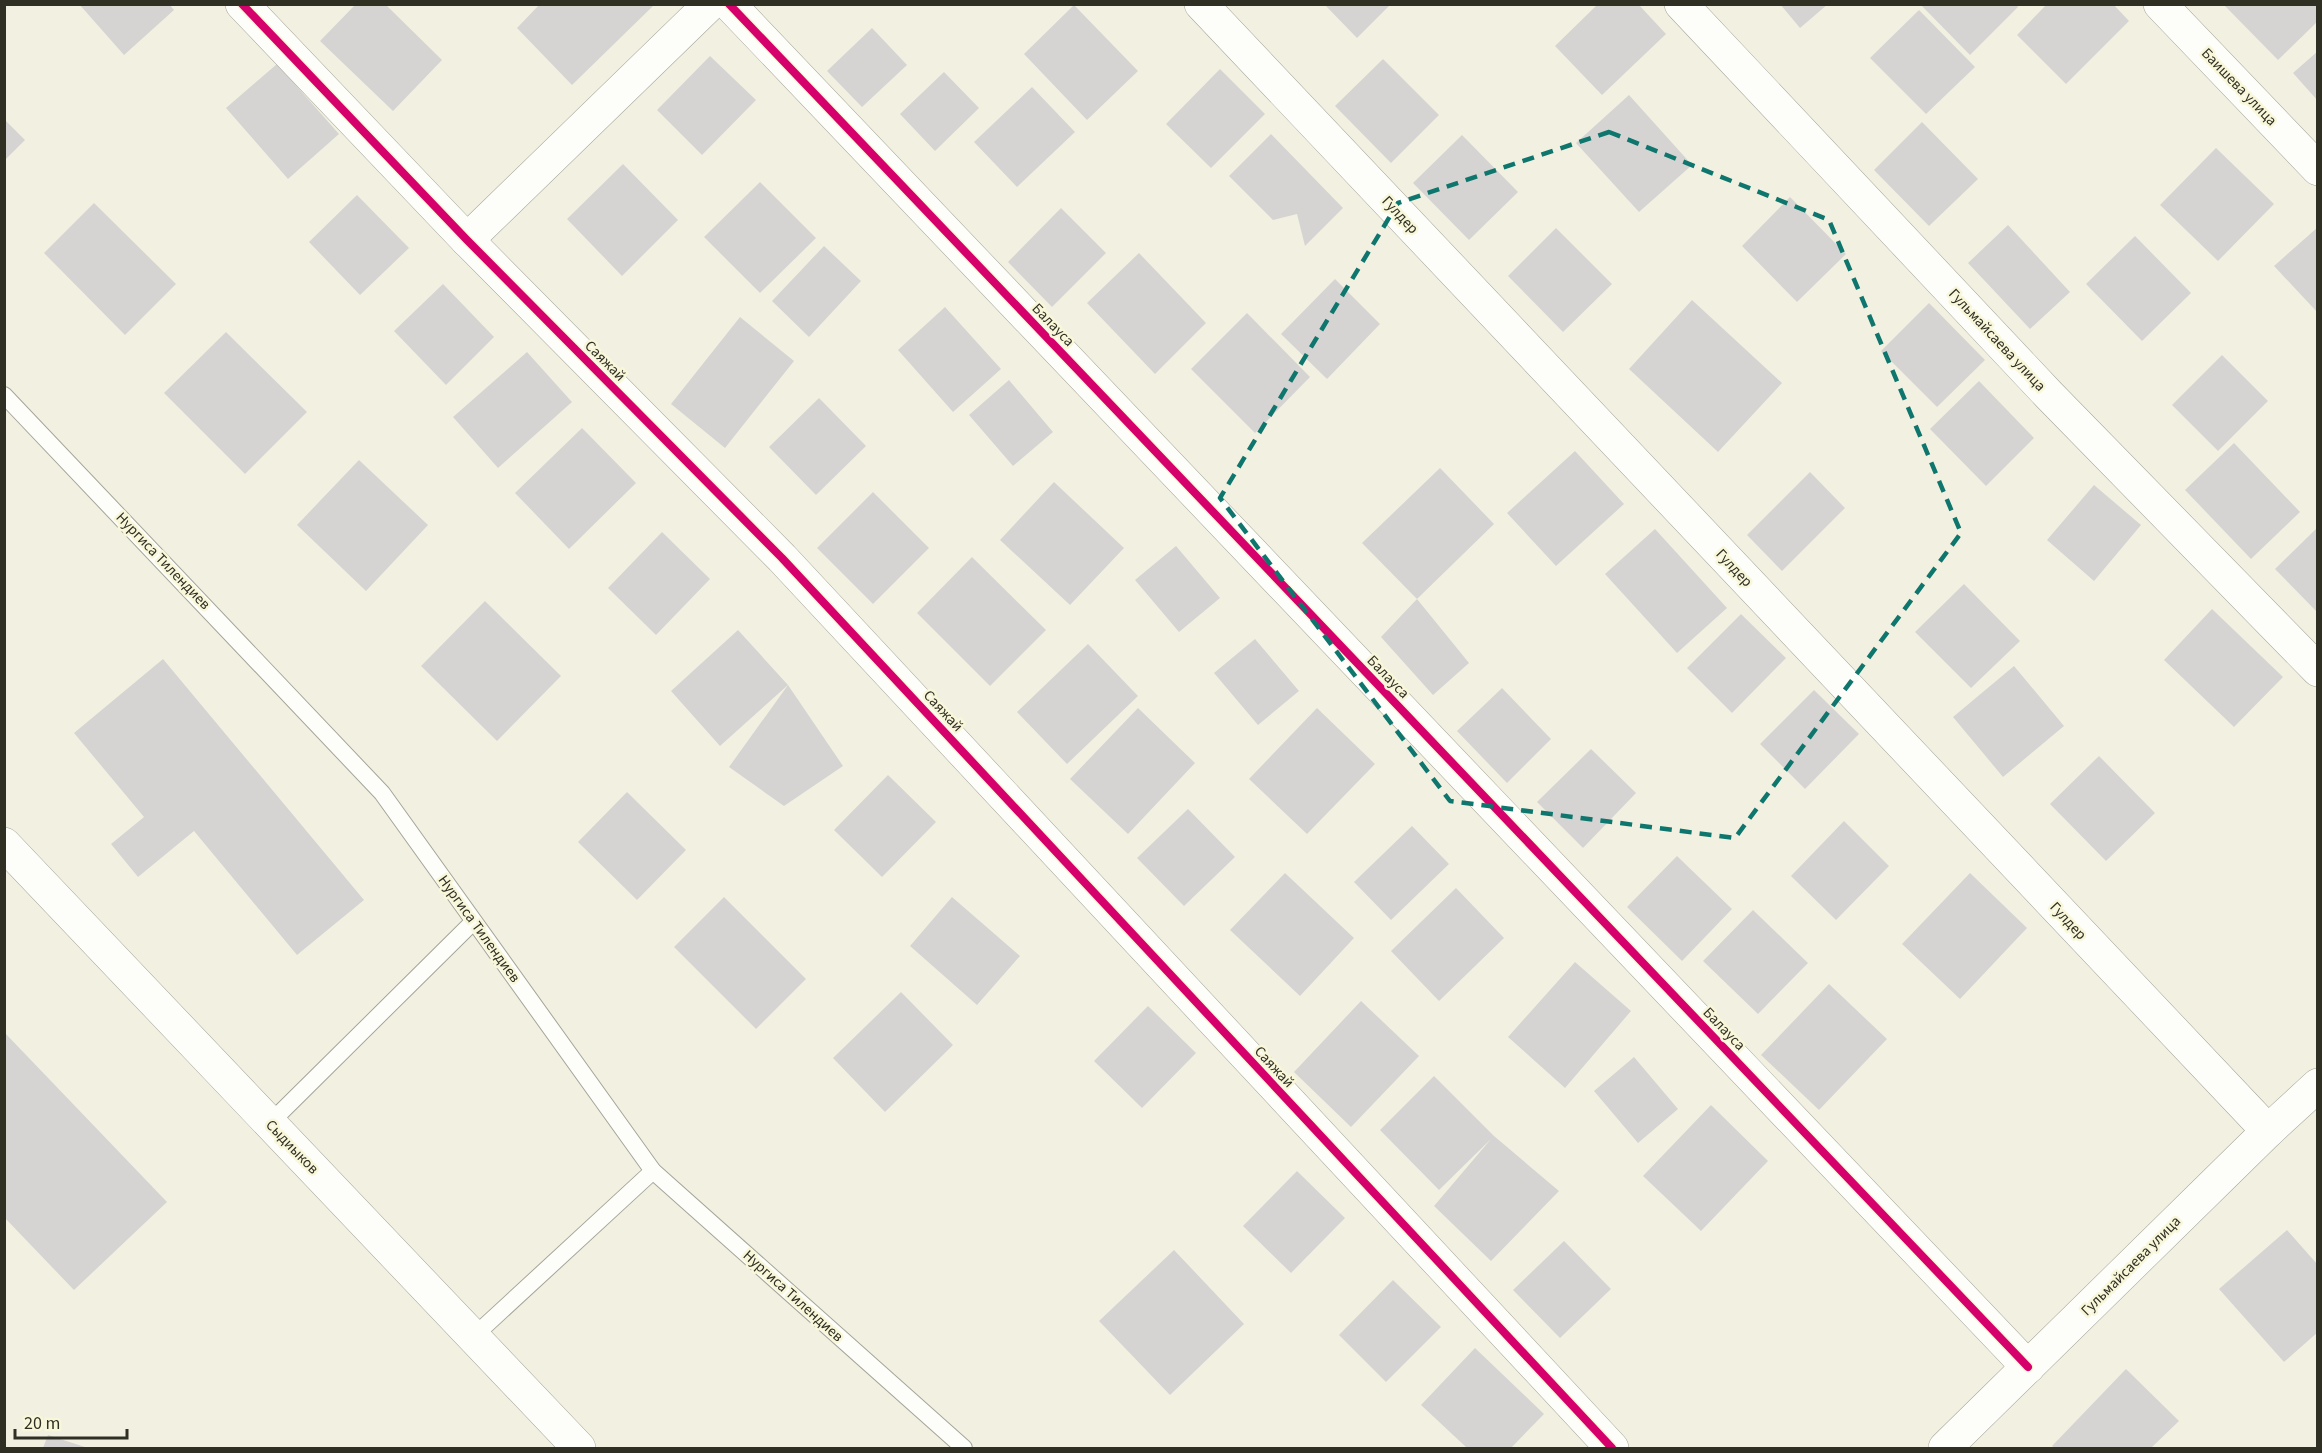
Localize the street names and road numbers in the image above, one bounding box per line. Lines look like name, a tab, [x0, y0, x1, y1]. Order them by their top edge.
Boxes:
street label: Баишева улица	[2196, 43, 2282, 131]
street label: Гулдер	[1377, 191, 1423, 239]
street label: Гульмайсаева улица	[1944, 284, 2050, 396]
street label: Балауса	[1027, 299, 1079, 351]
street label: Саяжай	[580, 336, 630, 386]
street label: Нургиса Тилендиев	[111, 508, 215, 615]
street label: Гулдер	[1711, 544, 1757, 592]
street label: Балауса	[1362, 651, 1414, 703]
street label: Саяжай	[918, 686, 968, 736]
street label: Нургиса Тилендиев	[433, 871, 525, 987]
street label: Гулдер	[2045, 897, 2091, 945]
street label: Балауса	[1698, 1003, 1750, 1055]
street label: Саяжай	[1249, 1042, 1299, 1092]
street label: Сыдиыков	[261, 1115, 323, 1179]
street label: Гульмайсаева улица	[2076, 1211, 2186, 1321]
street label: Нургиса Тилендиев	[738, 1245, 848, 1347]

